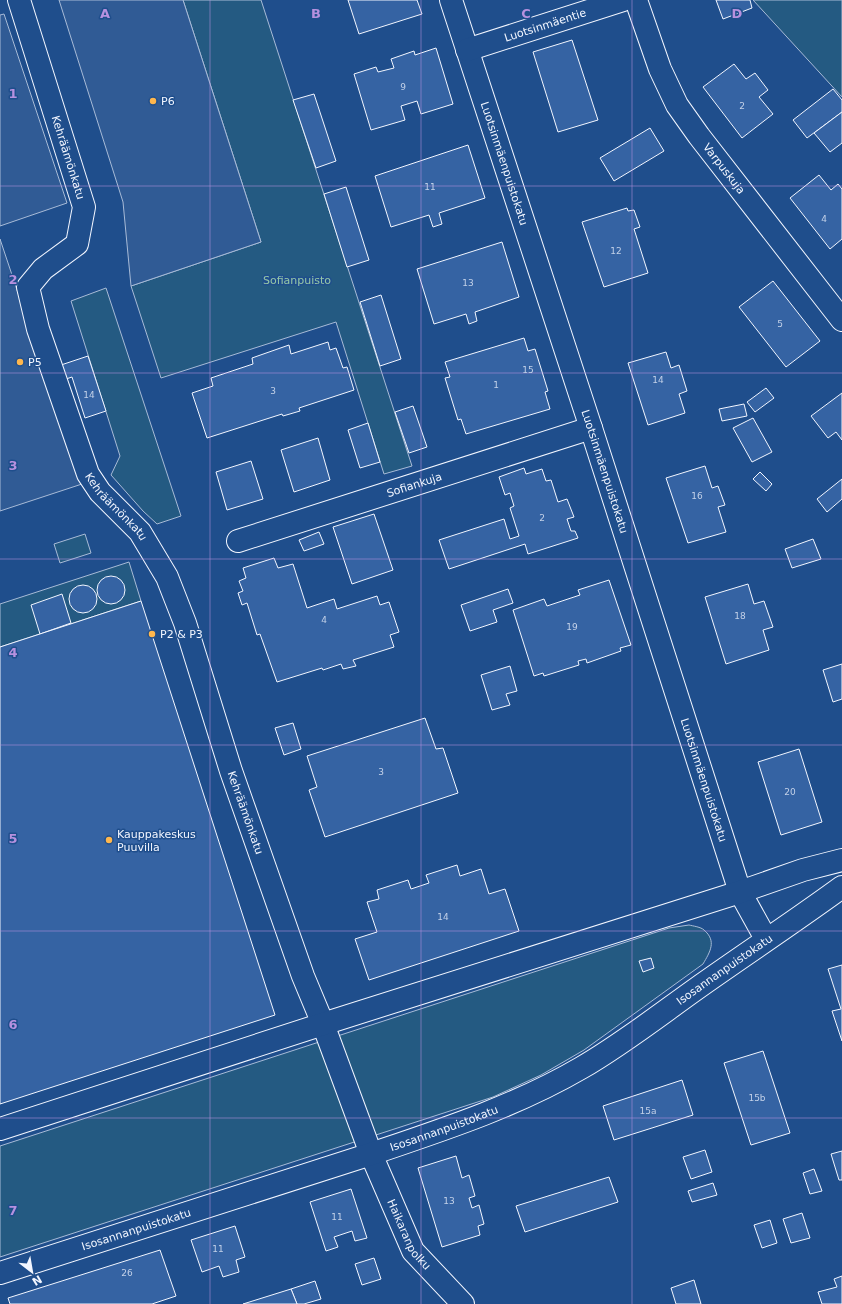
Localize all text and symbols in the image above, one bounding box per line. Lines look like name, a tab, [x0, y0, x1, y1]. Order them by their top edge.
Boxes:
text: A	[100, 6, 110, 21]
text: B	[311, 6, 321, 21]
street label: Luotsinmäentie	[503, 6, 588, 44]
text: C	[521, 6, 531, 21]
text: D	[732, 6, 743, 21]
house number: 9	[400, 82, 406, 92]
text: 1	[8, 86, 18, 101]
place label: P6	[161, 95, 175, 108]
marker: P6	[148, 96, 158, 106]
street label: Luotsinmäenpuistokatu	[478, 100, 531, 227]
house number: 2	[739, 101, 745, 111]
street label: Kehräämönkatu	[49, 114, 88, 201]
street label: Varpuskuja	[701, 141, 748, 196]
house number: 11	[424, 182, 436, 192]
house number: 4	[821, 214, 827, 224]
house number: 12	[610, 246, 622, 256]
text: 2	[8, 272, 18, 287]
park label: Sofianpuisto	[263, 274, 331, 287]
house number: 13	[462, 278, 474, 288]
house number: 5	[777, 319, 783, 329]
place label: P5	[28, 356, 42, 369]
marker: P5	[15, 357, 25, 367]
house number: 15	[522, 365, 534, 375]
house number: 14	[652, 375, 664, 385]
house number: 1	[493, 380, 499, 390]
house number: 3	[270, 386, 276, 396]
house number: 14	[83, 390, 95, 400]
street label: Luotsinmäenpuistokatu	[579, 408, 631, 535]
text: 3	[8, 458, 18, 473]
street label: Kehräämönkatu	[82, 470, 150, 543]
street label: Sofiankuja	[385, 470, 443, 500]
house number: 16	[691, 491, 703, 501]
house number: 2	[539, 513, 545, 523]
house number: 18	[734, 611, 746, 621]
house number: 4	[321, 615, 327, 625]
house number: 19	[566, 622, 578, 632]
place label: P2 & P3	[160, 628, 203, 641]
marker: P2 & P3	[147, 629, 157, 639]
text: 4	[8, 645, 18, 660]
street label: Luotsinmäenpuistokatu	[678, 717, 730, 843]
house number: 3	[378, 767, 384, 777]
street label: Kehräämönkatu	[225, 769, 266, 856]
house number: 20	[784, 787, 796, 797]
place label: Kauppakeskus Puuvilla	[117, 828, 196, 854]
text: 5	[8, 831, 18, 846]
marker: Kauppakeskus Puuvilla	[104, 835, 114, 845]
house number: 14	[437, 912, 449, 922]
street label: Isosannanpuistokatu	[674, 932, 775, 1007]
text: 6	[8, 1017, 18, 1032]
house number: 15b	[748, 1093, 766, 1103]
street label: Isosannanpuistokatu	[388, 1103, 500, 1154]
house number: 15a	[640, 1106, 656, 1116]
house number: 13	[443, 1196, 455, 1206]
street label: Haikaranpolku	[385, 1197, 434, 1272]
text: 7	[8, 1203, 18, 1218]
street label: Isosannanpuistokatu	[80, 1206, 192, 1253]
house number: 11	[331, 1212, 343, 1222]
house number: 11	[212, 1244, 224, 1254]
north arrow	[12, 1252, 52, 1292]
house number: 26	[121, 1268, 133, 1278]
text: N	[30, 1272, 44, 1288]

